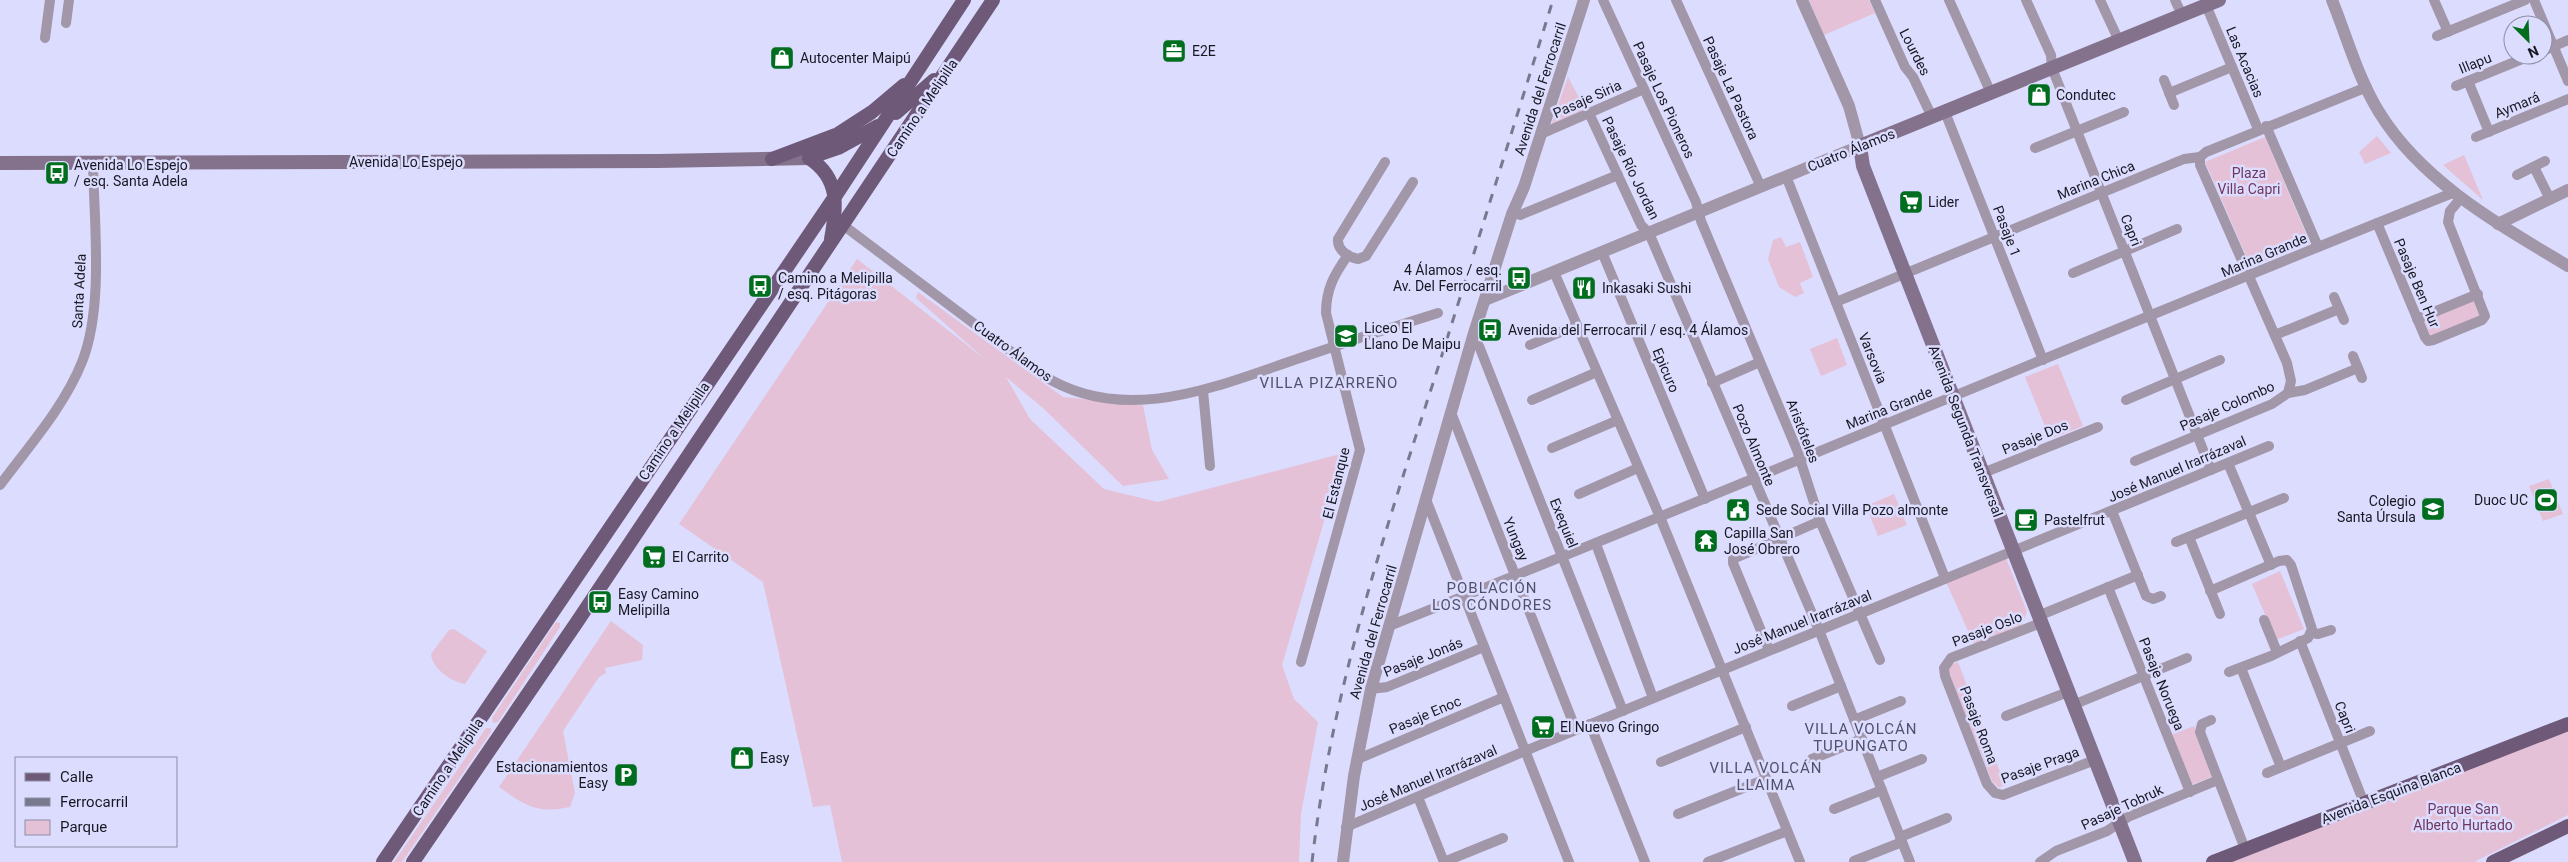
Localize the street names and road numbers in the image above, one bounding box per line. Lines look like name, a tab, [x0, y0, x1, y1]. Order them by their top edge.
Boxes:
street label: Avenida del Ferrocarril	[1511, 21, 1569, 157]
street label: Las Acacias	[2223, 24, 2267, 100]
street label: Lourdes	[1896, 26, 1934, 78]
street label: Pasaje La Pastora	[1700, 34, 1762, 142]
street label: Pasaje Los Pioneros	[1630, 39, 1698, 161]
street label: Illapu	[2456, 49, 2494, 77]
street label: Camino a Melipilla	[883, 56, 961, 160]
street label: Pasaje Siria	[1550, 77, 1624, 121]
street label: Aymará	[2492, 89, 2542, 121]
street label: Pasaje Río Jordan	[1599, 114, 1663, 222]
street label: Cuatro Álamos	[1805, 124, 1897, 175]
street label: Avenida Lo Espejo	[349, 154, 463, 170]
street label: Marina Chica	[2055, 157, 2137, 203]
street label: Pasaje 1	[1990, 203, 2024, 259]
street label: Capri	[2117, 212, 2145, 248]
street label: Marina Grande	[2219, 230, 2309, 280]
street label: Pasaje Ben Hur	[2391, 236, 2443, 330]
street label: Santa Adela	[69, 253, 89, 329]
street label: Cuatro Álamos	[971, 316, 1056, 385]
street label: Varsovia	[1855, 330, 1891, 386]
street label: Avenida Segunda Transversal	[1926, 343, 2006, 519]
street label: Epicuro	[1649, 345, 1683, 395]
street label: Pasaje Colombo	[2177, 378, 2277, 434]
street label: Camino a Melipilla	[635, 379, 713, 483]
street label: Marina Grande	[1844, 383, 1934, 433]
street label: Aristóteles	[1784, 397, 1822, 465]
street label: Pozo Almonte	[1730, 402, 1778, 488]
street label: Pasaje Dos	[2000, 416, 2070, 458]
street label: José Manuel Irarrázaval	[2106, 433, 2248, 505]
street label: El Estanque	[1319, 446, 1353, 520]
street label: Exequiel	[1547, 496, 1581, 550]
street label: Yungay	[1500, 515, 1532, 563]
street label: Avenida del Ferrocarril	[1346, 563, 1400, 701]
street label: José Manuel Irarrázaval	[1730, 587, 1874, 657]
street label: Pasaje Oslo	[1950, 608, 2024, 650]
street label: Pasaje Jonás	[1381, 634, 1465, 680]
street label: Pasaje Noruega	[2136, 635, 2188, 733]
street label: Pasaje Roma	[1957, 684, 2001, 766]
street label: Pasaje Enoc	[1387, 693, 1463, 737]
street label: Capri	[2331, 699, 2359, 735]
street label: Camino a Melipilla	[409, 715, 487, 819]
street label: José Manuel Irarrázaval	[1357, 742, 1499, 814]
street label: Pasaje Praga	[1999, 743, 2081, 787]
street label: Avenida Esquina Blanca	[2319, 759, 2463, 827]
street label: Pasaje Tobruk	[2079, 781, 2166, 833]

